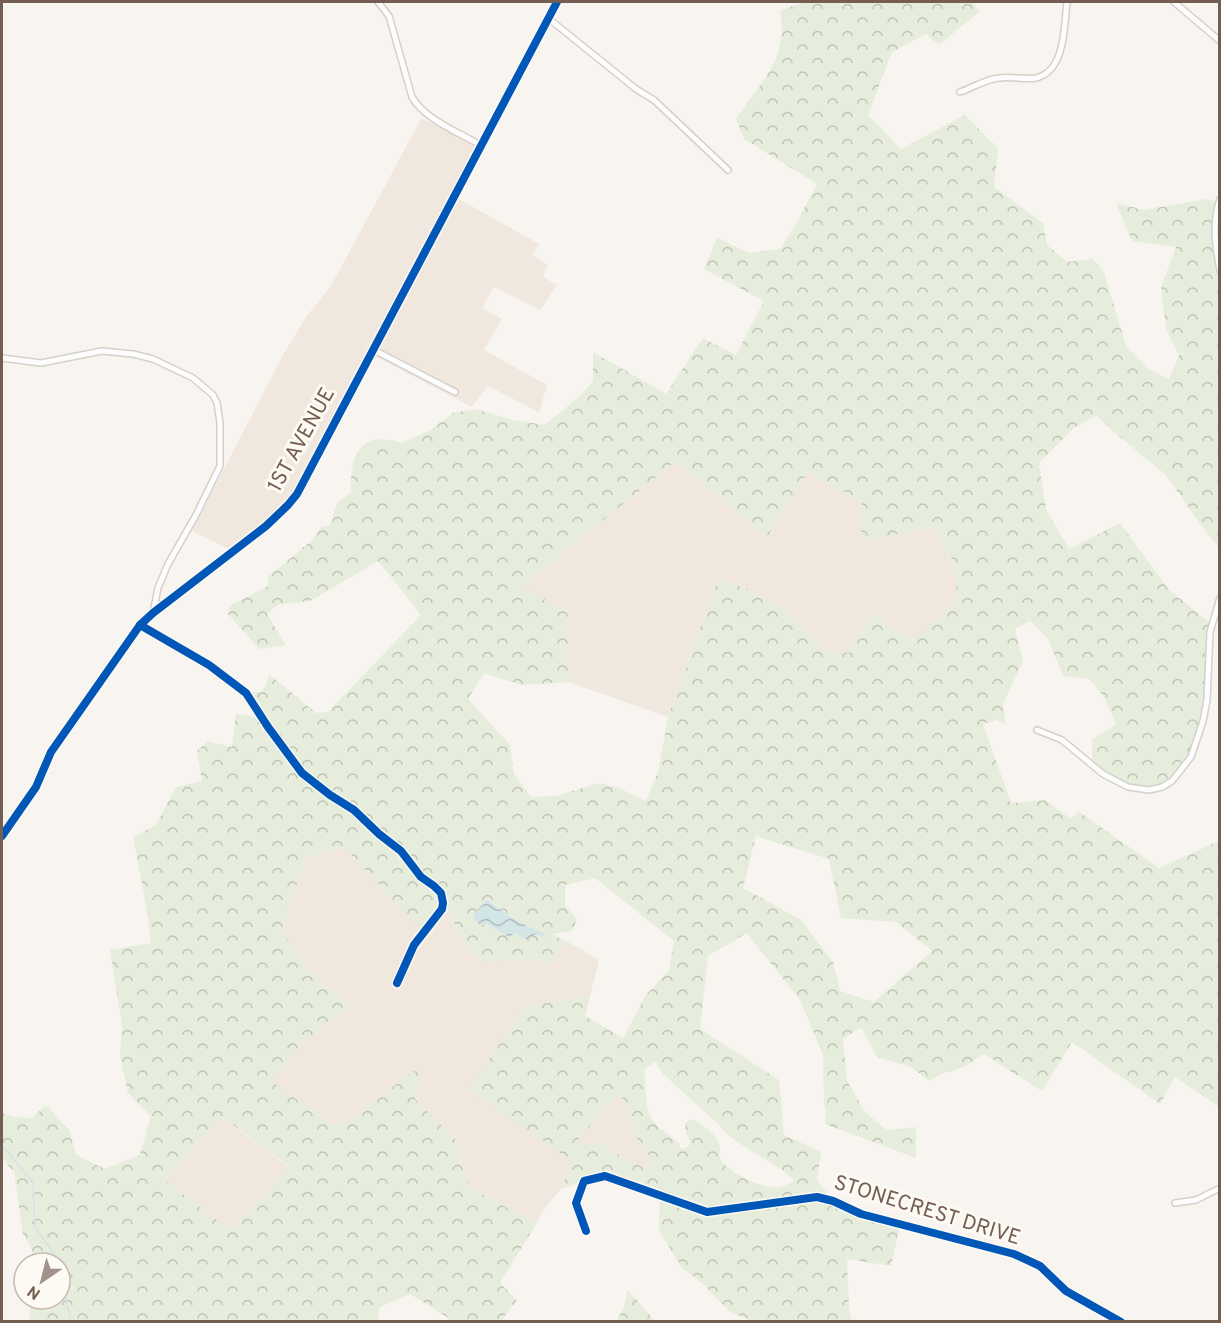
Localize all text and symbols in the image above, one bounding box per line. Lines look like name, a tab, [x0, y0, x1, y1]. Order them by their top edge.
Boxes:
street label: 1ST AVENUE	[262, 383, 342, 497]
street label: STONECREST DRIVE	[830, 1170, 1024, 1252]
north arrow	[12, 1251, 72, 1311]
text: N	[24, 1280, 45, 1303]

